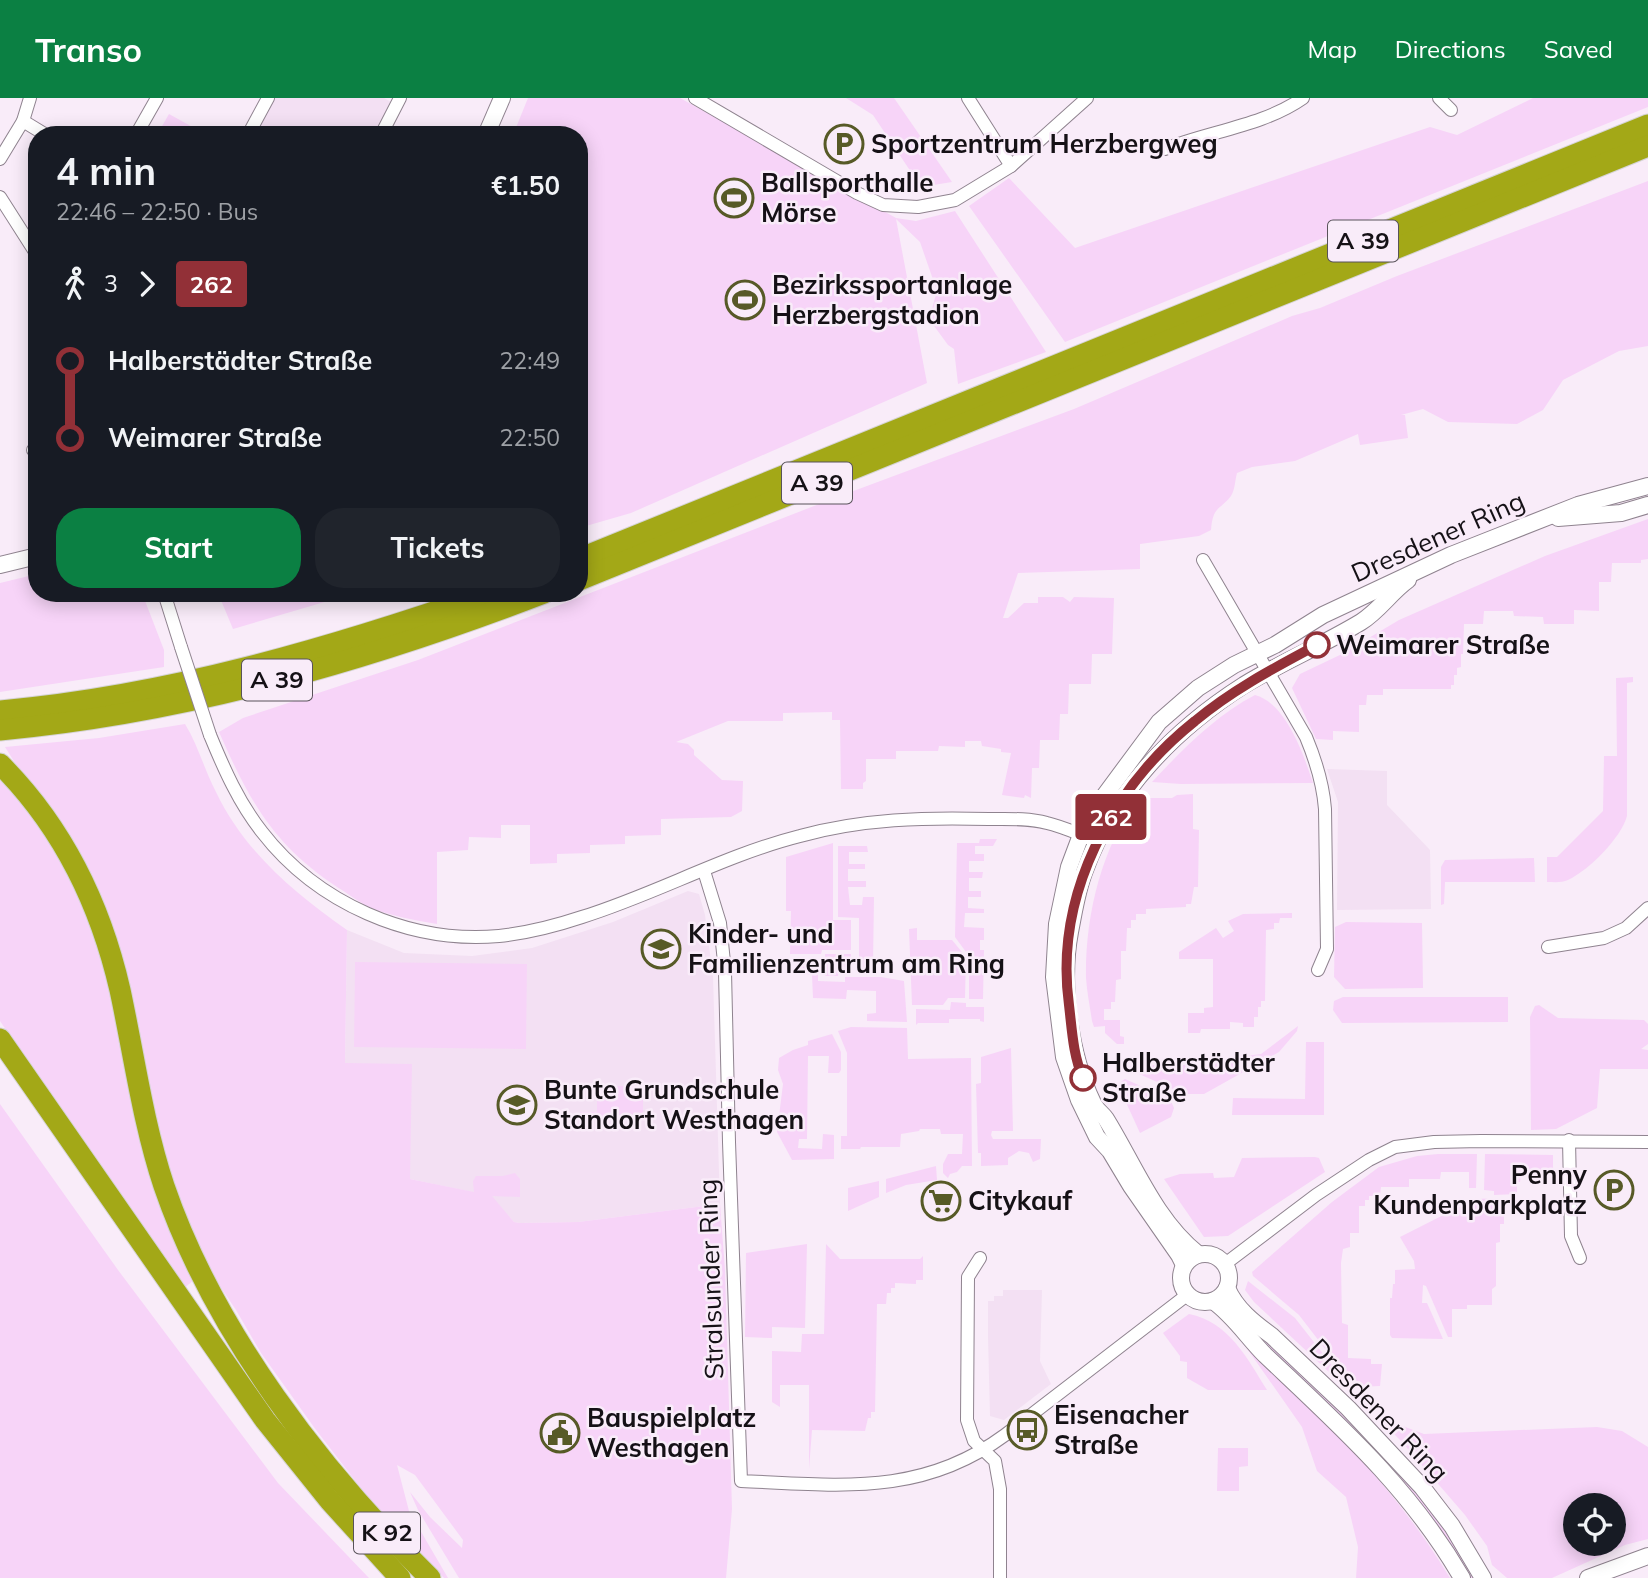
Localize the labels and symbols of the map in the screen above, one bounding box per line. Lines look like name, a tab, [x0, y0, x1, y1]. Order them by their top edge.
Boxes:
parking icon: Sportzentrum Herzbergweg	[823, 123, 865, 165]
place label: Sportzentrum Herzbergweg	[871, 127, 1218, 160]
place label: Ballsporthalle Mörse	[761, 166, 934, 229]
sports icon: Ballsporthalle Mörse	[713, 177, 755, 219]
road number: A 39	[1328, 220, 1398, 261]
place label: Bezirkssportanlage Herzbergstadion	[772, 268, 1012, 331]
sports icon: Bezirkssportanlage Herzbergstadion	[724, 279, 766, 321]
road number: A 39	[782, 462, 852, 504]
street label: Dresdener Ring	[1346, 484, 1530, 589]
place label: Weimarer Straße	[1336, 628, 1550, 661]
marker: Weimarer Straße	[1304, 632, 1330, 658]
road number: A 39	[242, 660, 312, 700]
line badge: 262	[1071, 794, 1151, 840]
place label: Kinder- und Familienzentrum am Ring	[688, 917, 1005, 980]
school or university icon: Kinder- und Familienzentrum am Ring	[640, 928, 682, 970]
place label: Halberstädter Straße	[1102, 1046, 1275, 1109]
marker: Halberstädter Straße	[1070, 1065, 1096, 1091]
place label: Bunte Grundschule Standort Westhagen	[544, 1073, 804, 1136]
school or university icon: Bunte Grundschule Standort Westhagen	[496, 1084, 538, 1126]
place label: Penny Kundenparkplatz	[1373, 1158, 1588, 1221]
parking icon: Penny Kundenparkplatz	[1593, 1169, 1635, 1211]
street label: Stralsunder Ring	[691, 1178, 730, 1380]
supermarket icon: Citykauf	[920, 1180, 962, 1222]
place label: Citykauf	[968, 1184, 1073, 1217]
street label: Dresdener Ring	[1303, 1331, 1456, 1488]
place label: Eisenacher Straße	[1054, 1398, 1189, 1461]
place label: Bauspielplatz Westhagen	[587, 1401, 756, 1464]
bus stop icon: Eisenacher Straße	[1006, 1409, 1048, 1451]
public building icon: Bauspielplatz Westhagen	[539, 1412, 581, 1454]
road number: K 92	[354, 1512, 420, 1554]

